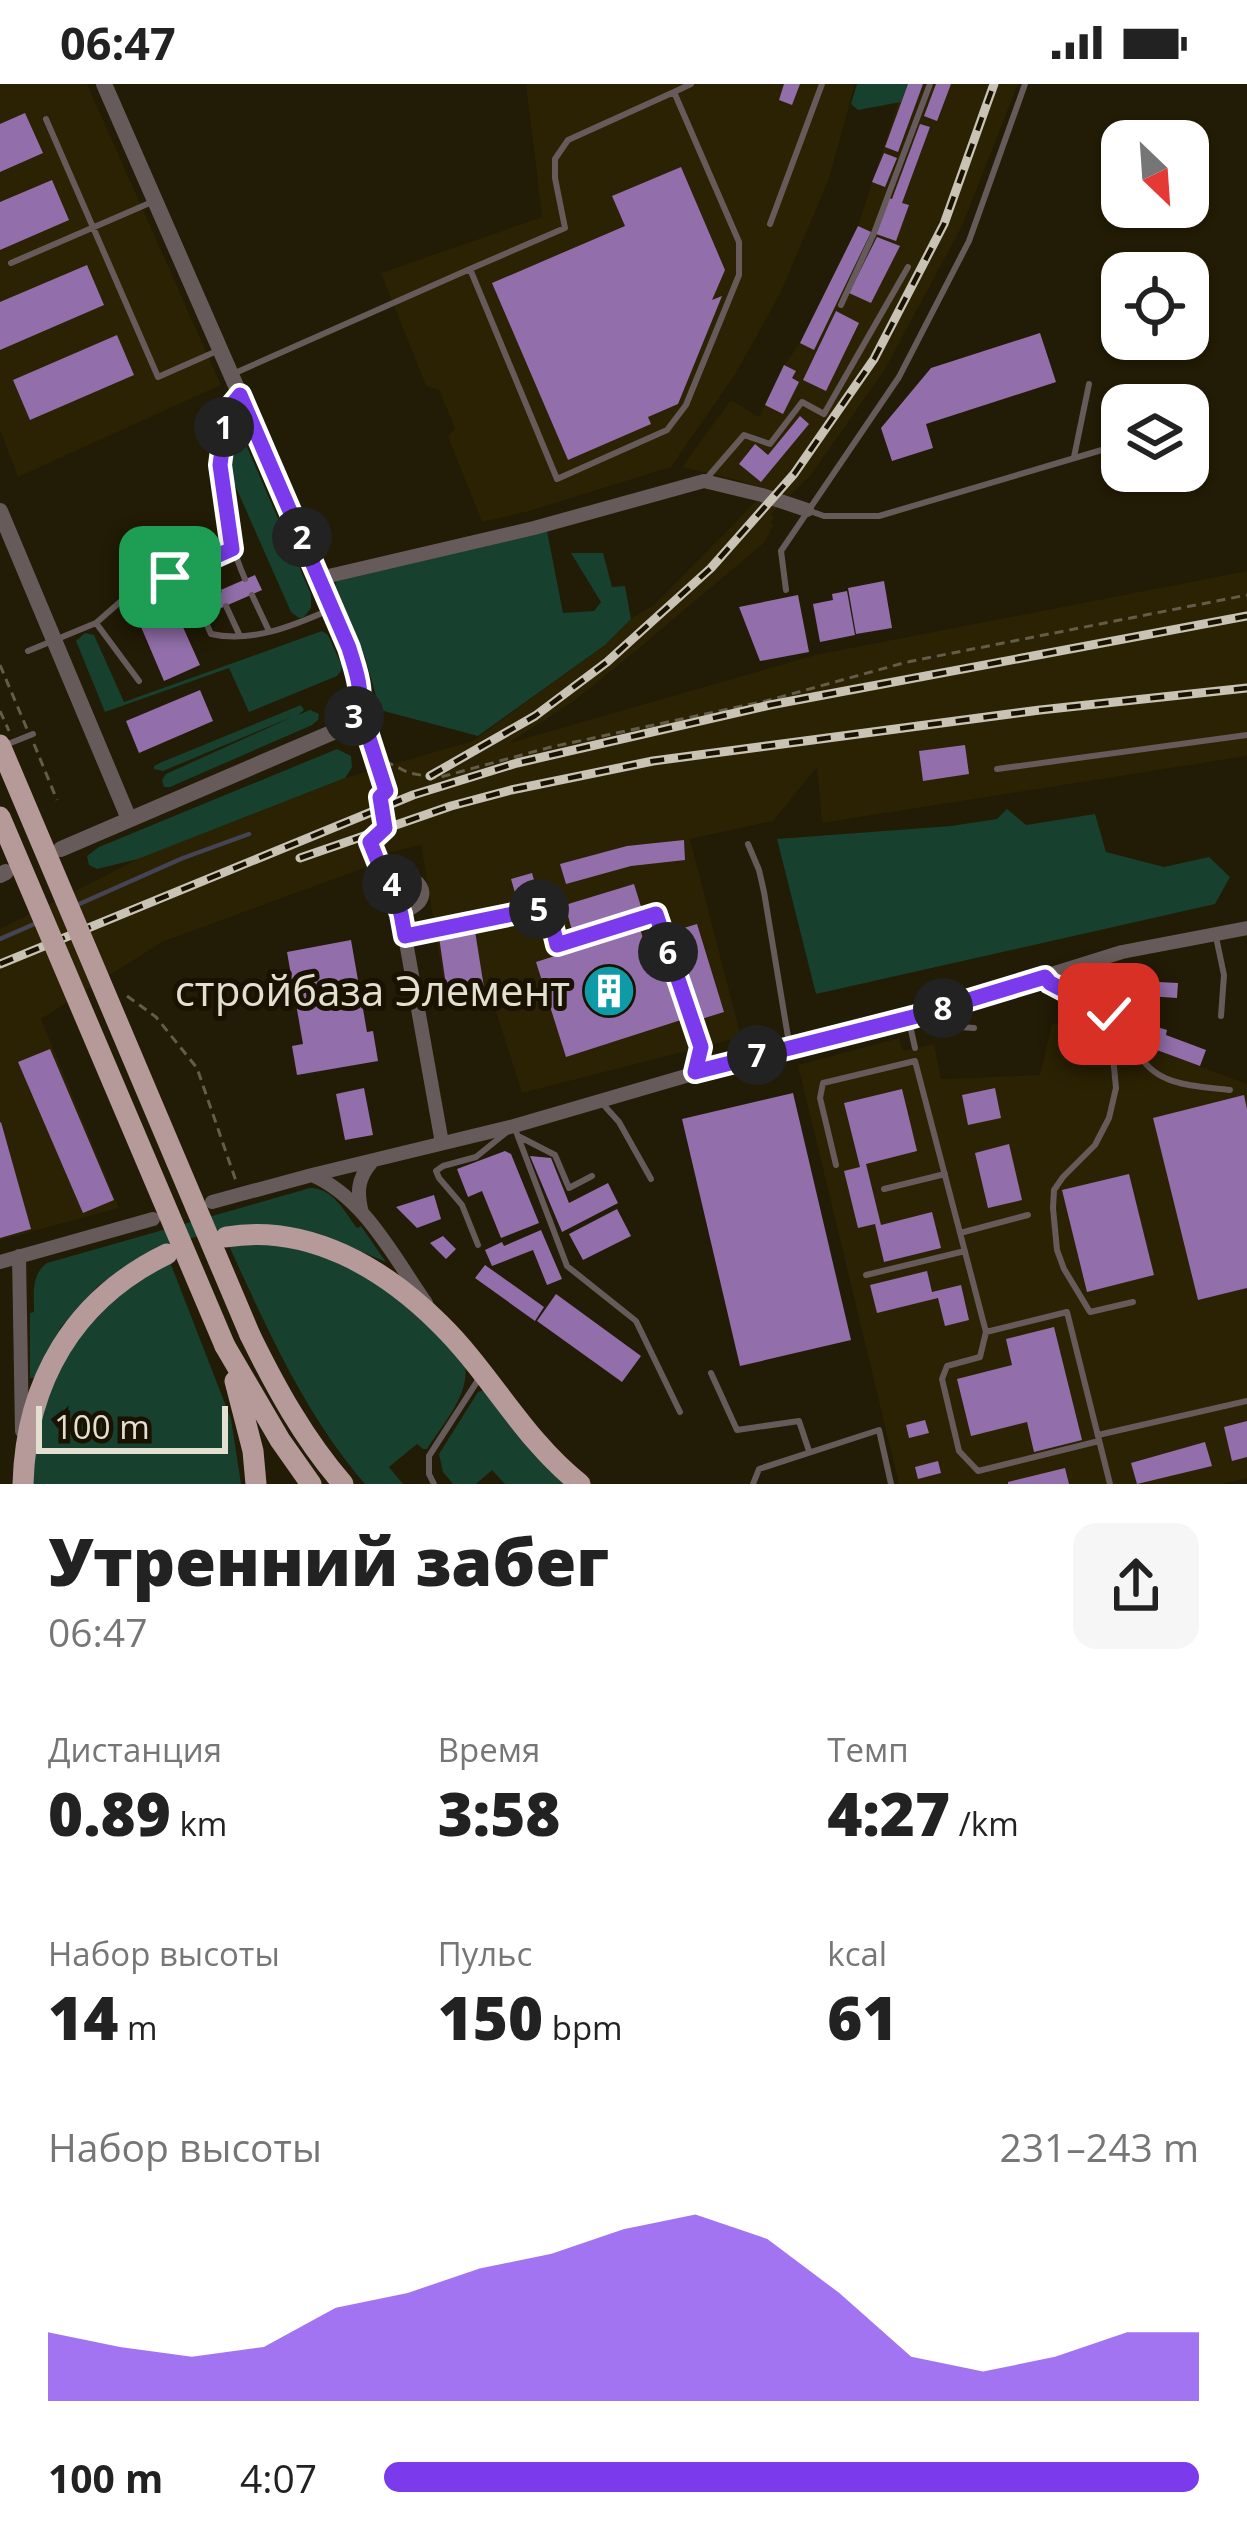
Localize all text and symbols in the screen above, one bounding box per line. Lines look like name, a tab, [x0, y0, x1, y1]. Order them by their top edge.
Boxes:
text: 06:47	[60, 12, 176, 73]
north arrow	[1101, 120, 1209, 228]
map controls	[1101, 120, 1209, 492]
button: locate	[1101, 252, 1209, 360]
button: layers	[1101, 384, 1209, 492]
pin: 1	[194, 397, 254, 457]
text: 1	[215, 404, 233, 449]
pin: 2	[272, 507, 332, 567]
text: 2	[293, 514, 311, 559]
pin	[119, 526, 221, 628]
icon: arrive	[137, 544, 203, 610]
pin: 3	[324, 686, 384, 746]
text: 3	[345, 693, 363, 738]
pin: 4	[362, 854, 422, 914]
text: 4	[383, 861, 401, 906]
pin: 5	[509, 879, 569, 939]
text: 5	[530, 886, 548, 931]
pin: 6	[638, 922, 698, 982]
text: 6	[659, 929, 677, 974]
place label: стройбаза Элемент	[175, 961, 570, 1018]
building icon: стройбаза Элемент	[581, 963, 637, 1019]
pin	[1058, 963, 1160, 1065]
pin: 8	[913, 978, 973, 1038]
icon: check	[1076, 981, 1142, 1047]
text: 8	[934, 985, 952, 1030]
pin: 7	[727, 1025, 787, 1085]
text: 7	[748, 1032, 766, 1077]
scale bar	[36, 1400, 228, 1453]
text: 100 m	[54, 1404, 150, 1449]
text: Утренний забег	[48, 1515, 609, 1605]
button: share	[1073, 1523, 1199, 1649]
text: 06:47	[48, 1605, 147, 1658]
text: Дистанция	[48, 1727, 222, 1772]
text: Время	[438, 1727, 540, 1772]
text: Темп	[827, 1727, 909, 1772]
text: 0.89	[48, 1772, 171, 1854]
text: 3:58	[438, 1772, 560, 1854]
text: 4:27	[827, 1772, 950, 1854]
text: km	[171, 1801, 227, 1846]
text: /km	[950, 1801, 1019, 1846]
text: Набор высоты	[48, 1931, 280, 1976]
text: Пульс	[438, 1931, 532, 1976]
text: kcal	[827, 1931, 887, 1976]
text: 14	[48, 1976, 118, 2058]
text: 150	[438, 1976, 543, 2058]
text: 61	[827, 1976, 898, 2058]
text: m	[118, 2005, 157, 2050]
text: bpm	[543, 2005, 623, 2050]
text: Набор высоты	[48, 2120, 322, 2173]
text: 231–243 m	[999, 2120, 1199, 2173]
text: 100 m	[48, 2451, 163, 2504]
text: 4:07	[240, 2451, 317, 2504]

